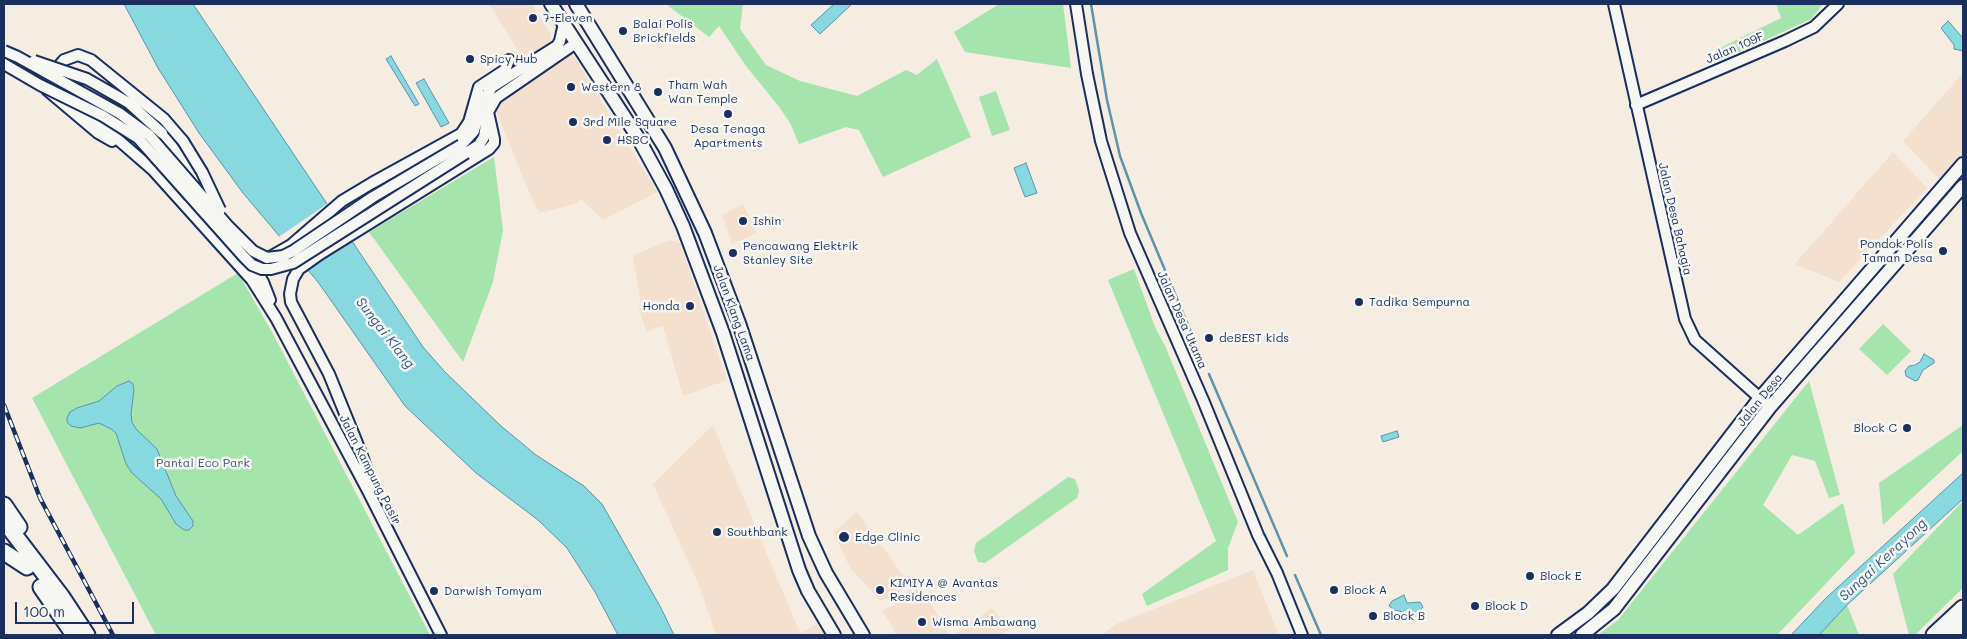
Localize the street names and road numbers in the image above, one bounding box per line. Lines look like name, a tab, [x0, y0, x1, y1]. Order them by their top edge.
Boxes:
street label: Jalan 109F	[1704, 29, 1766, 67]
street label: Jalan Desa Bahagia	[1655, 161, 1695, 277]
street label: Jalan Klang Lama	[710, 263, 758, 363]
street label: Jalan Desa Utama	[1154, 269, 1210, 371]
street label: Jalan Desa	[1734, 371, 1786, 429]
street label: Jalan Kampung Pasir	[336, 413, 404, 527]

